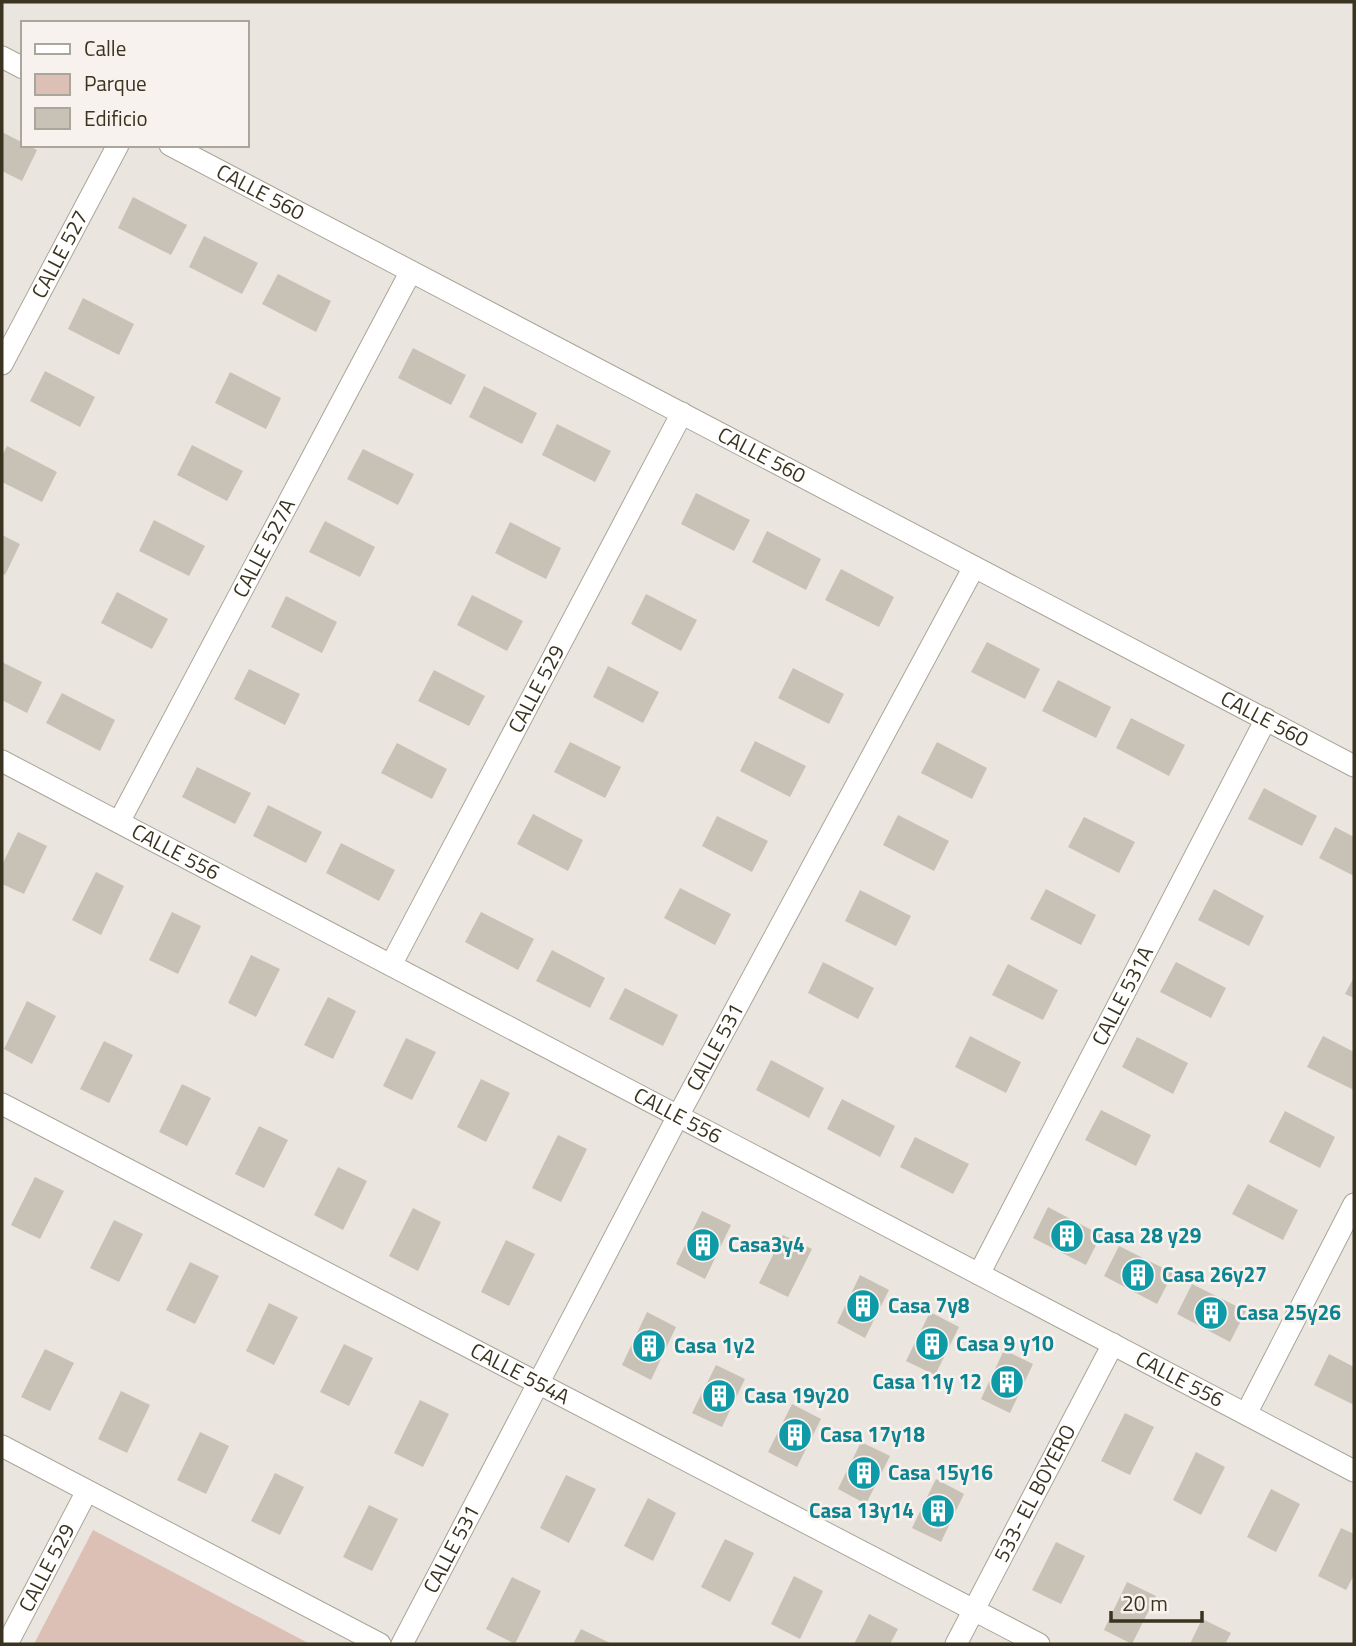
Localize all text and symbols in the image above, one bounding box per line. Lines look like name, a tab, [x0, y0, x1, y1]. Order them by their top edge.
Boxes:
legend	[21, 21, 248, 147]
text: Calle	[84, 32, 126, 64]
text: Parque	[84, 67, 147, 99]
text: Edificio	[84, 102, 148, 134]
street label: CALLE 560	[211, 155, 311, 228]
street label: CALLE 527	[23, 204, 96, 304]
street label: CALLE 560	[712, 418, 812, 491]
street label: CALLE 527A	[224, 492, 303, 603]
street label: CALLE 529	[499, 639, 572, 738]
street label: CALLE 560	[1215, 682, 1315, 755]
street label: CALLE 556	[126, 815, 226, 888]
street label: CALLE 531A	[1083, 940, 1161, 1051]
street label: CALLE 531	[677, 997, 751, 1096]
street label: CALLE 556	[628, 1078, 728, 1151]
building icon: Casa 28 y29	[1048, 1217, 1086, 1255]
place label: Casa 28 y29	[1092, 1219, 1202, 1251]
building icon: Casa3y4	[684, 1226, 722, 1264]
place label: Casa3y4	[728, 1228, 805, 1260]
building icon: Casa 26y27	[1119, 1256, 1157, 1294]
place label: Casa 26y27	[1162, 1258, 1267, 1290]
building icon: Casa 7y8	[844, 1287, 882, 1325]
place label: Casa 7y8	[888, 1289, 970, 1321]
building icon: Casa 25y26	[1192, 1294, 1230, 1332]
place label: Casa 25y26	[1236, 1296, 1341, 1328]
building icon: Casa 9 y10	[913, 1325, 951, 1363]
building icon: Casa 1y2	[630, 1327, 668, 1365]
place label: Casa 9 y10	[956, 1327, 1054, 1359]
place label: Casa 1y2	[674, 1329, 755, 1361]
street label: CALLE 554A	[465, 1334, 576, 1412]
street label: CALLE 556	[1130, 1342, 1230, 1415]
building icon: Casa 11y 12	[988, 1363, 1026, 1401]
place label: Casa 11y 12	[872, 1365, 982, 1397]
building icon: Casa 19y20	[700, 1377, 738, 1415]
place label: Casa 19y20	[744, 1379, 849, 1411]
building icon: Casa 17y18	[776, 1416, 814, 1454]
place label: Casa 17y18	[820, 1418, 925, 1450]
street label: 533- EL BOYERO	[985, 1418, 1083, 1567]
building icon: Casa 15y16	[845, 1454, 883, 1492]
place label: Casa 15y16	[888, 1456, 993, 1488]
building icon: Casa 13y14	[919, 1492, 957, 1530]
place label: Casa 13y14	[809, 1494, 914, 1526]
street label: CALLE 531	[414, 1499, 487, 1599]
street label: CALLE 529	[10, 1518, 82, 1617]
scale bar	[1111, 1580, 1202, 1624]
text: 20 m	[1122, 1587, 1168, 1619]

